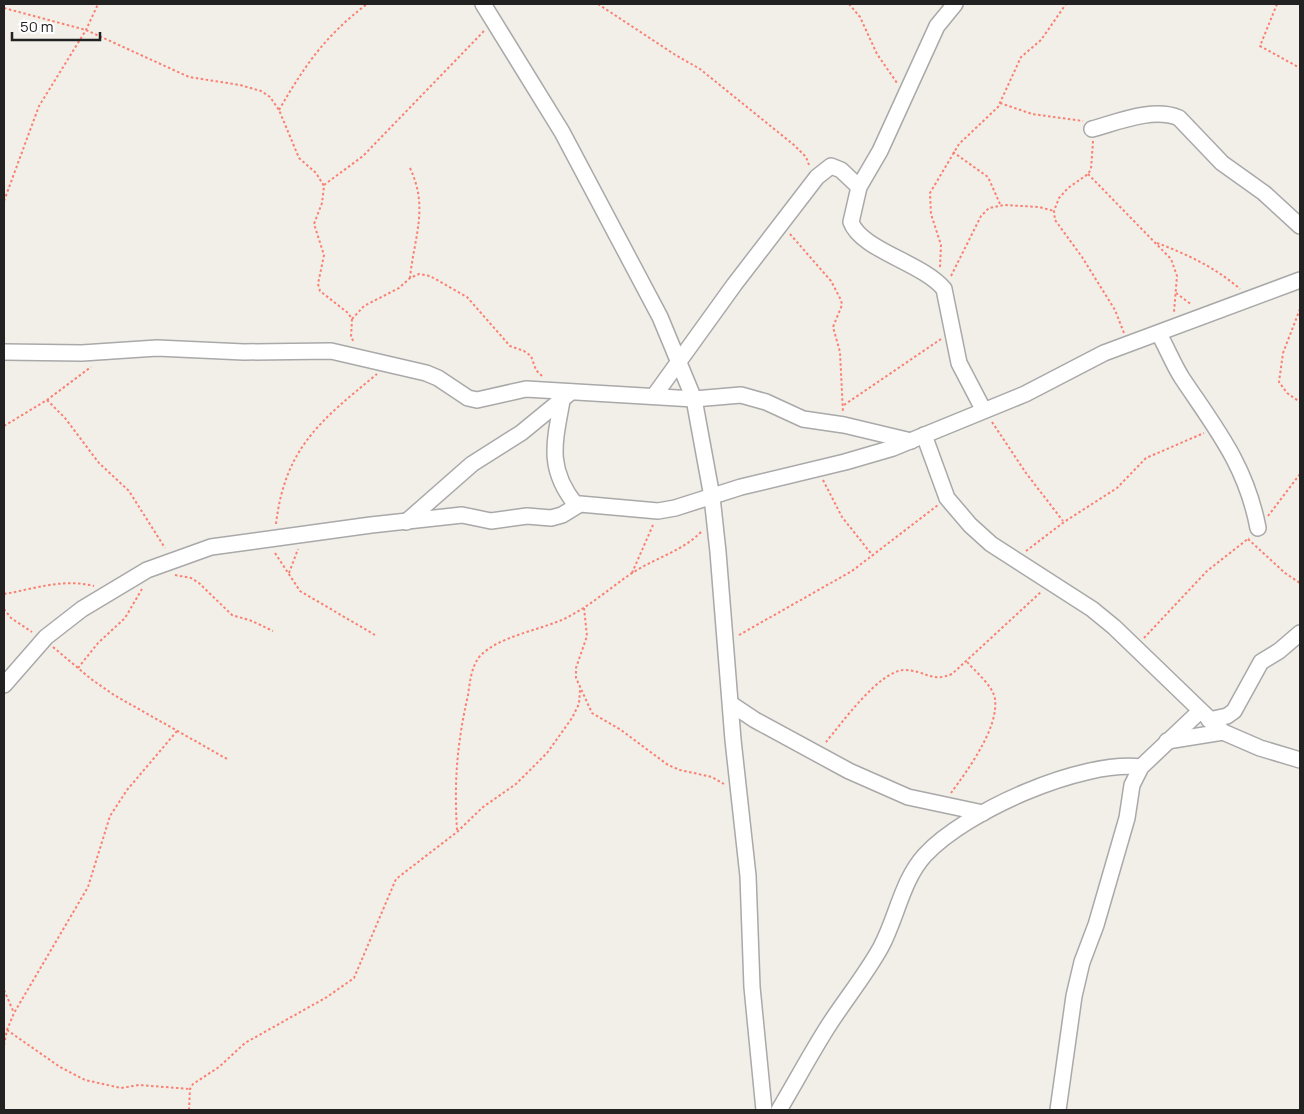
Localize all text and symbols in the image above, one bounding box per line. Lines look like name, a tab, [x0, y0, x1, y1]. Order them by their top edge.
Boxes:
scale bar	[12, 10, 100, 42]
text: 50 m	[20, 16, 54, 37]

